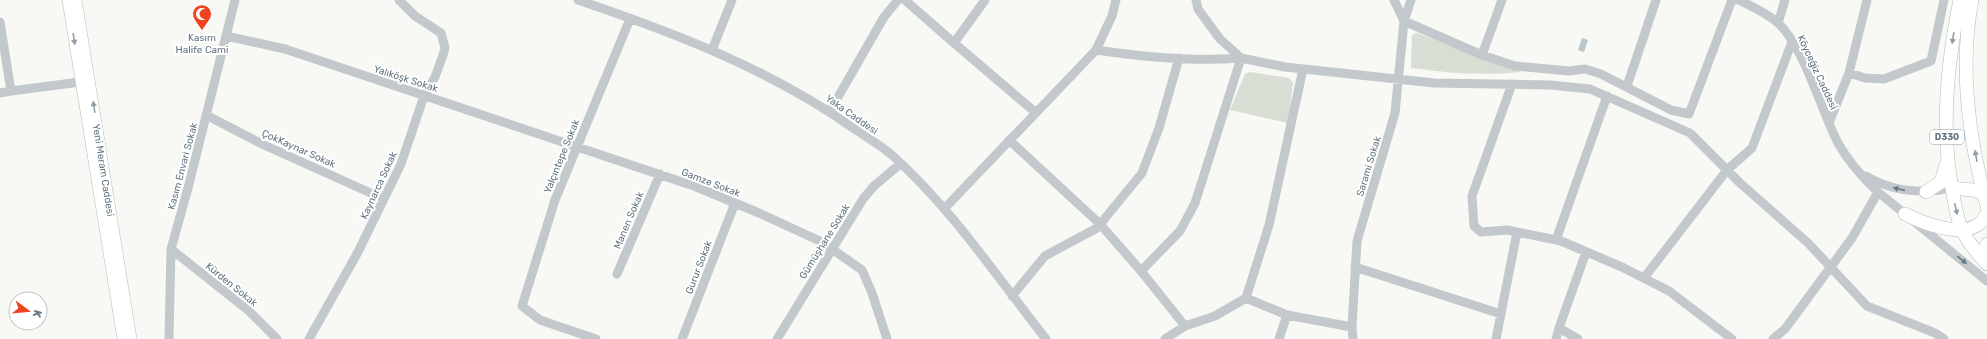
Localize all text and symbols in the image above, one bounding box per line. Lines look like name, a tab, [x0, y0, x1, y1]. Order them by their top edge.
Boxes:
mosque icon: Kasım Halife Cami	[191, 3, 213, 31]
one-way arrow	[71, 32, 77, 45]
place label: Kasım Halife Cami	[176, 32, 228, 56]
one-way arrow	[1950, 32, 1956, 44]
street label: Köyceğiz Caddesi	[1795, 33, 1840, 112]
street label: Yalıköşk Sokak	[372, 63, 440, 95]
street label: Yaka Caddesi	[823, 92, 880, 137]
one-way arrow	[90, 101, 96, 113]
street label: Yalçıntepe Sokak	[542, 117, 583, 195]
street label: Kasım Envari Sokak	[166, 121, 201, 211]
street label: Yeni Meram Caddesi	[90, 123, 116, 217]
street label: ÇokKaynar Sokak	[260, 127, 338, 171]
road number: D330	[1930, 130, 1964, 144]
street label: Sarami Sokak	[1354, 134, 1384, 198]
street label: Kaynarca Sokak	[358, 149, 400, 221]
one-way arrow	[1973, 150, 1979, 162]
street label: Gamze Sokak	[680, 166, 743, 200]
one-way arrow	[1893, 185, 1905, 191]
street label: Manen Sokak	[611, 189, 647, 251]
street label: Gümüşhane Sokak	[797, 201, 853, 281]
one-way arrow	[1953, 203, 1959, 215]
street label: Gurur Sokak	[683, 238, 715, 296]
one-way arrow	[1956, 256, 1967, 265]
street label: Kürden Sokak	[203, 260, 260, 310]
north arrow	[8, 291, 48, 331]
text: K	[30, 308, 44, 320]

